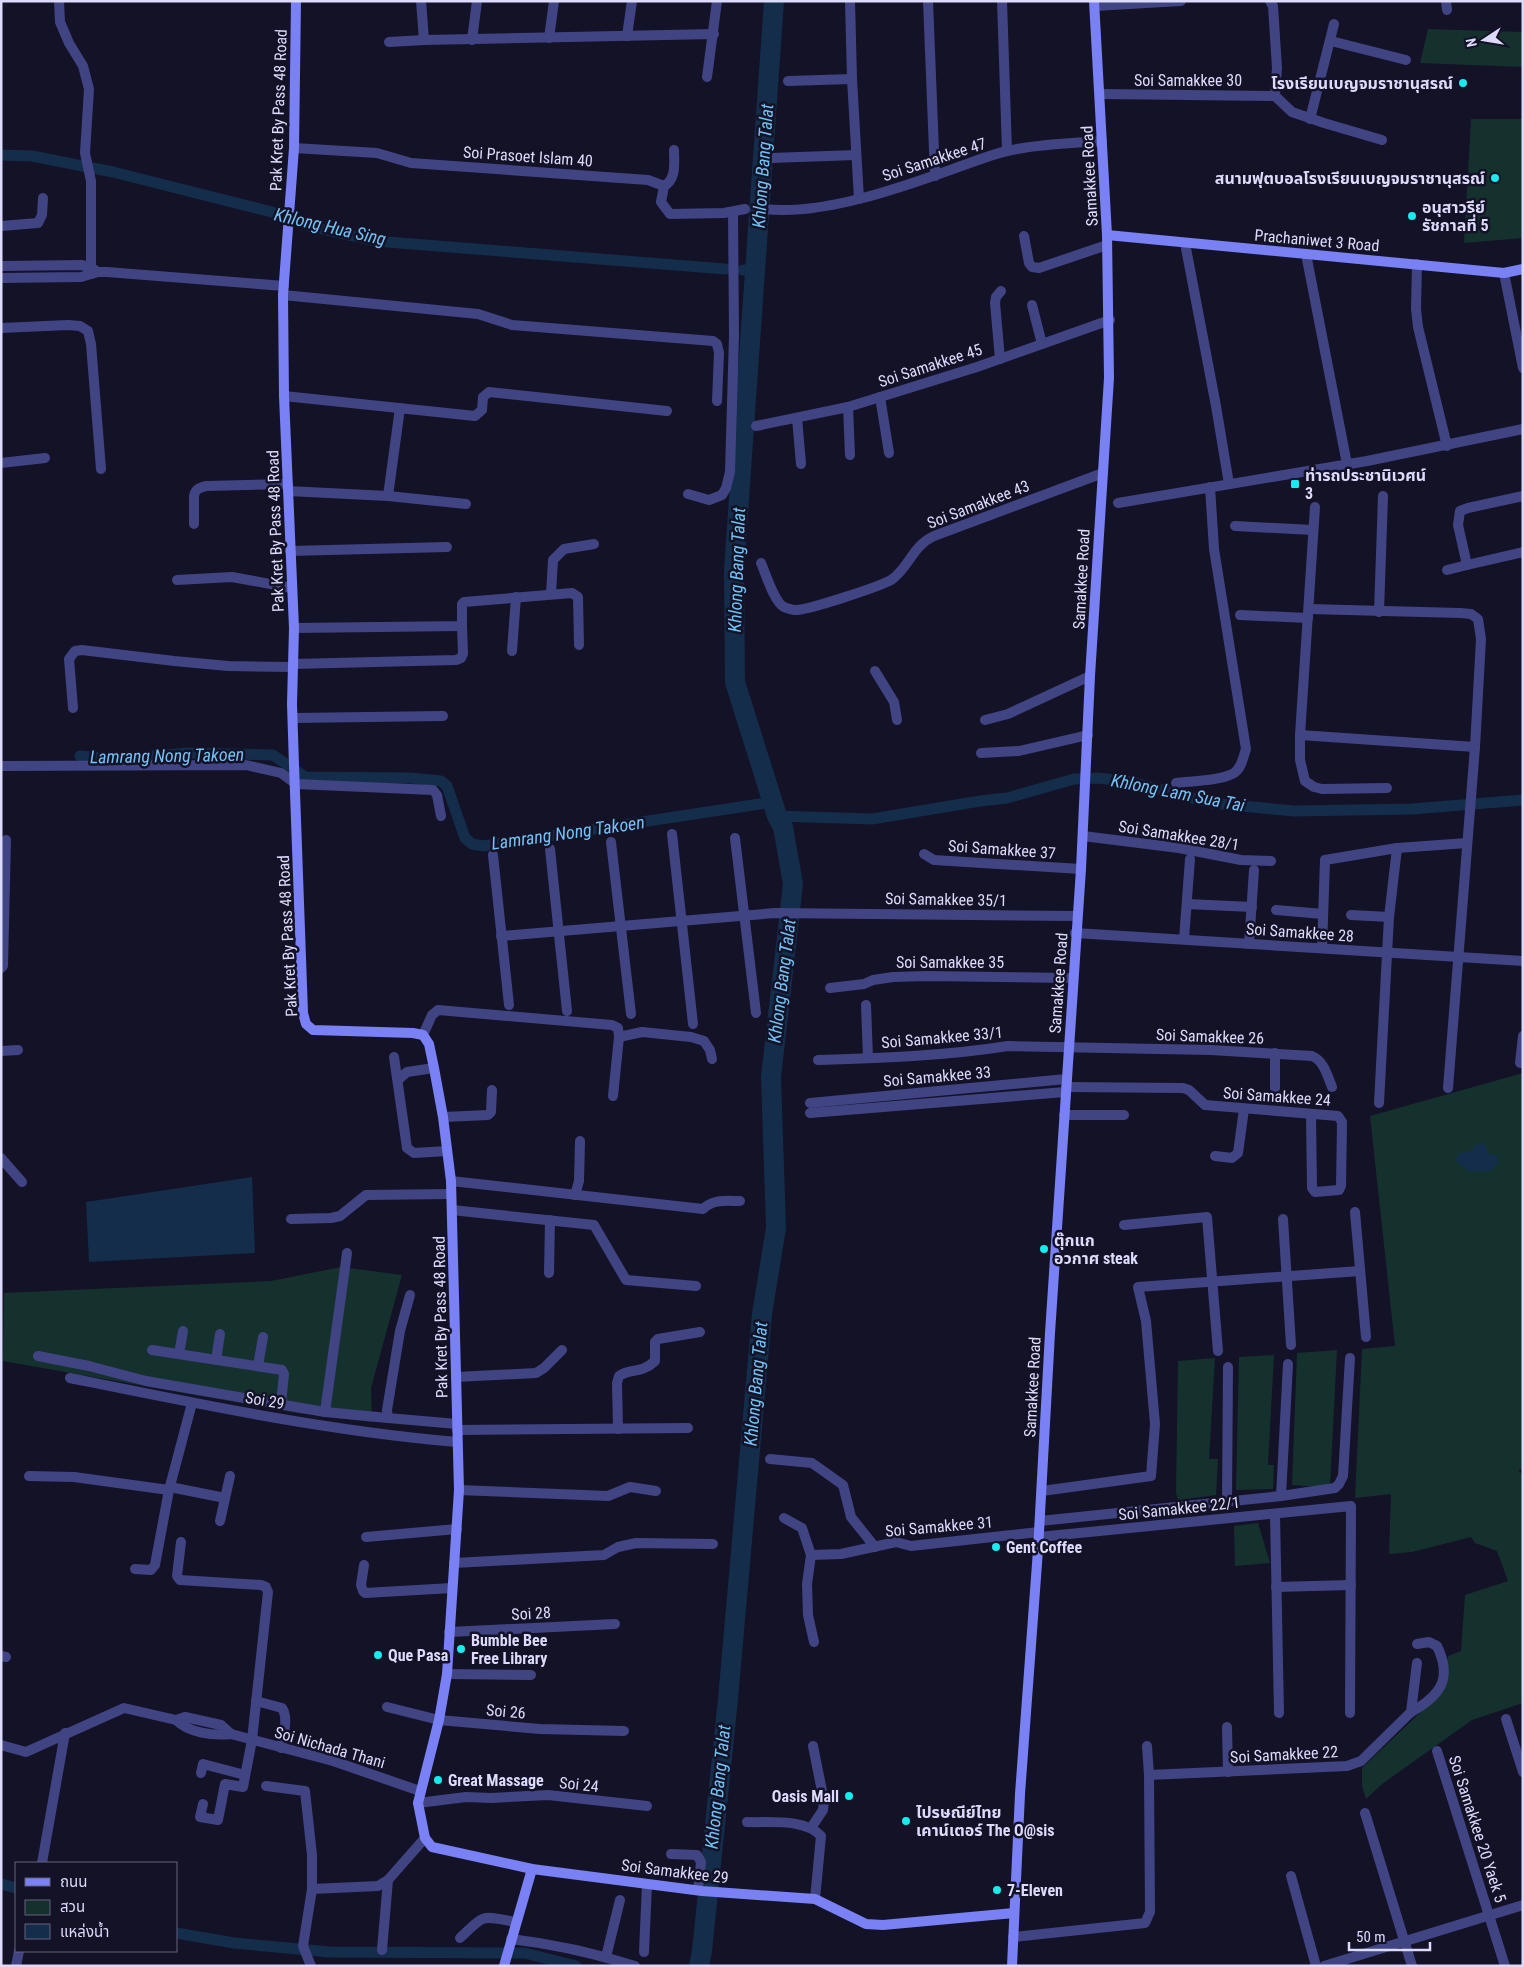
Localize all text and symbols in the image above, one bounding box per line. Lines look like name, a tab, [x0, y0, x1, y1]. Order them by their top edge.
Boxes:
north arrow	[1459, 15, 1509, 65]
street label: Pak Kret By Pass 48 Road	[266, 29, 291, 191]
text: N	[1463, 37, 1480, 49]
street label: Soi Samakkee 30	[1134, 71, 1242, 90]
place label: โรงเรียนเบญจมราชานุสรณ์	[1271, 74, 1453, 93]
marker: โรงเรียนเบญจมราชานุสรณ์	[1457, 77, 1469, 89]
water label: Khlong Bang Talat	[748, 102, 777, 229]
street label: Samakkee Road	[1077, 125, 1102, 227]
street label: Soi Samakkee 47	[880, 134, 989, 185]
street label: Soi Prasoet Islam 40	[462, 142, 594, 171]
place label: สนามฟุตบอลโรงเรียนเบญจมราชานุสรณ์	[1215, 169, 1485, 188]
marker: สนามฟุตบอลโรงเรียนเบญจมราชานุสรณ์	[1489, 172, 1501, 184]
place label: อนุสาวรีย์ รัชกาลที่ 5	[1422, 198, 1488, 235]
water label: Khlong Hua Sing	[272, 203, 388, 250]
marker: อนุสาวรีย์ รัชกาลที่ 5	[1406, 210, 1418, 222]
street label: Prachaniwet 3 Road	[1254, 226, 1380, 255]
street label: Soi Samakkee 45	[876, 340, 985, 391]
street label: Pak Kret By Pass 48 Road	[263, 450, 288, 612]
place label: ท่ารถประชานิเวศน์ 3	[1305, 466, 1426, 503]
street label: Soi Samakkee 43	[924, 476, 1032, 533]
marker: ท่ารถประชานิเวศน์ 3	[1289, 478, 1301, 490]
water label: Khlong Bang Talat	[724, 507, 749, 633]
street label: Samakkee Road	[1069, 528, 1094, 630]
water label: Lamrang Nong Takoen	[90, 744, 244, 767]
water label: Khlong Lam Sua Tai	[1109, 769, 1248, 816]
water label: Lamrang Nong Takoen	[490, 811, 646, 854]
street label: Soi Samakkee 28/1	[1117, 817, 1241, 854]
street label: Soi Samakkee 37	[947, 836, 1057, 863]
street label: Pak Kret By Pass 48 Road	[274, 855, 301, 1017]
street label: Soi Samakkee 35/1	[885, 889, 1007, 910]
water label: Khlong Bang Talat	[763, 917, 800, 1044]
street label: Soi Samakkee 28	[1245, 919, 1355, 946]
street label: Samakkee Road	[1046, 932, 1071, 1034]
street label: Soi Samakkee 35	[896, 953, 1004, 972]
street label: Soi Samakkee 33/1	[880, 1023, 1004, 1052]
street label: Soi Samakkee 26	[1156, 1025, 1264, 1048]
street label: Soi Samakkee 33	[882, 1062, 992, 1091]
street label: Soi Samakkee 24	[1222, 1083, 1332, 1110]
place label: ตุ๊กแก อวกาศ steak	[1054, 1231, 1138, 1268]
street label: Pak Kret By Pass 48 Road	[430, 1236, 451, 1398]
marker: ตุ๊กแก อวกาศ steak	[1038, 1243, 1050, 1255]
water label: Khlong Bang Talat	[740, 1320, 771, 1447]
street label: Samakkee Road	[1020, 1336, 1045, 1438]
street label: Soi 29	[244, 1388, 286, 1413]
street label: Soi Samakkee 22/1	[1117, 1493, 1241, 1524]
street label: Soi Samakkee 31	[884, 1512, 994, 1541]
place label: Gent Coffee	[1006, 1538, 1083, 1557]
marker: Gent Coffee	[990, 1541, 1002, 1553]
street label: Soi 28	[511, 1603, 551, 1624]
place label: Bumble Bee Free Library	[471, 1631, 548, 1668]
marker: Bumble Bee Free Library	[455, 1643, 467, 1655]
place label: Que Pasa	[388, 1646, 449, 1665]
marker: Que Pasa	[372, 1649, 384, 1661]
street label: Soi 26	[485, 1700, 527, 1723]
street label: Soi Nichada Thani	[272, 1723, 387, 1772]
water label: Khlong Bang Talat	[701, 1723, 735, 1850]
street label: Soi Samakkee 22	[1230, 1742, 1339, 1767]
street label: Soi Samakkee 20 Yaek 5	[1445, 1753, 1510, 1905]
place label: Great Massage	[448, 1771, 544, 1790]
street label: Soi 24	[558, 1773, 600, 1796]
marker: Great Massage	[432, 1774, 444, 1786]
place label: Oasis Mall	[772, 1787, 839, 1806]
marker: Oasis Mall	[843, 1790, 855, 1802]
place label: ไปรษณีย์ไทย เคาน์เตอร์ The O@sis	[916, 1803, 1055, 1840]
marker: ไปรษณีย์ไทย เคาน์เตอร์ The O@sis	[900, 1815, 912, 1827]
street label: Soi Samakkee 29	[620, 1855, 730, 1888]
legend	[15, 1862, 178, 1952]
text: ถนน	[60, 1873, 87, 1891]
place label: 7-Eleven	[1007, 1881, 1063, 1900]
marker: 7-Eleven	[991, 1884, 1003, 1896]
text: สวน	[60, 1898, 85, 1916]
scale bar	[1349, 1920, 1430, 1952]
text: แหล่งน้ำ	[60, 1921, 109, 1941]
text: 50 m	[1356, 1928, 1386, 1946]

